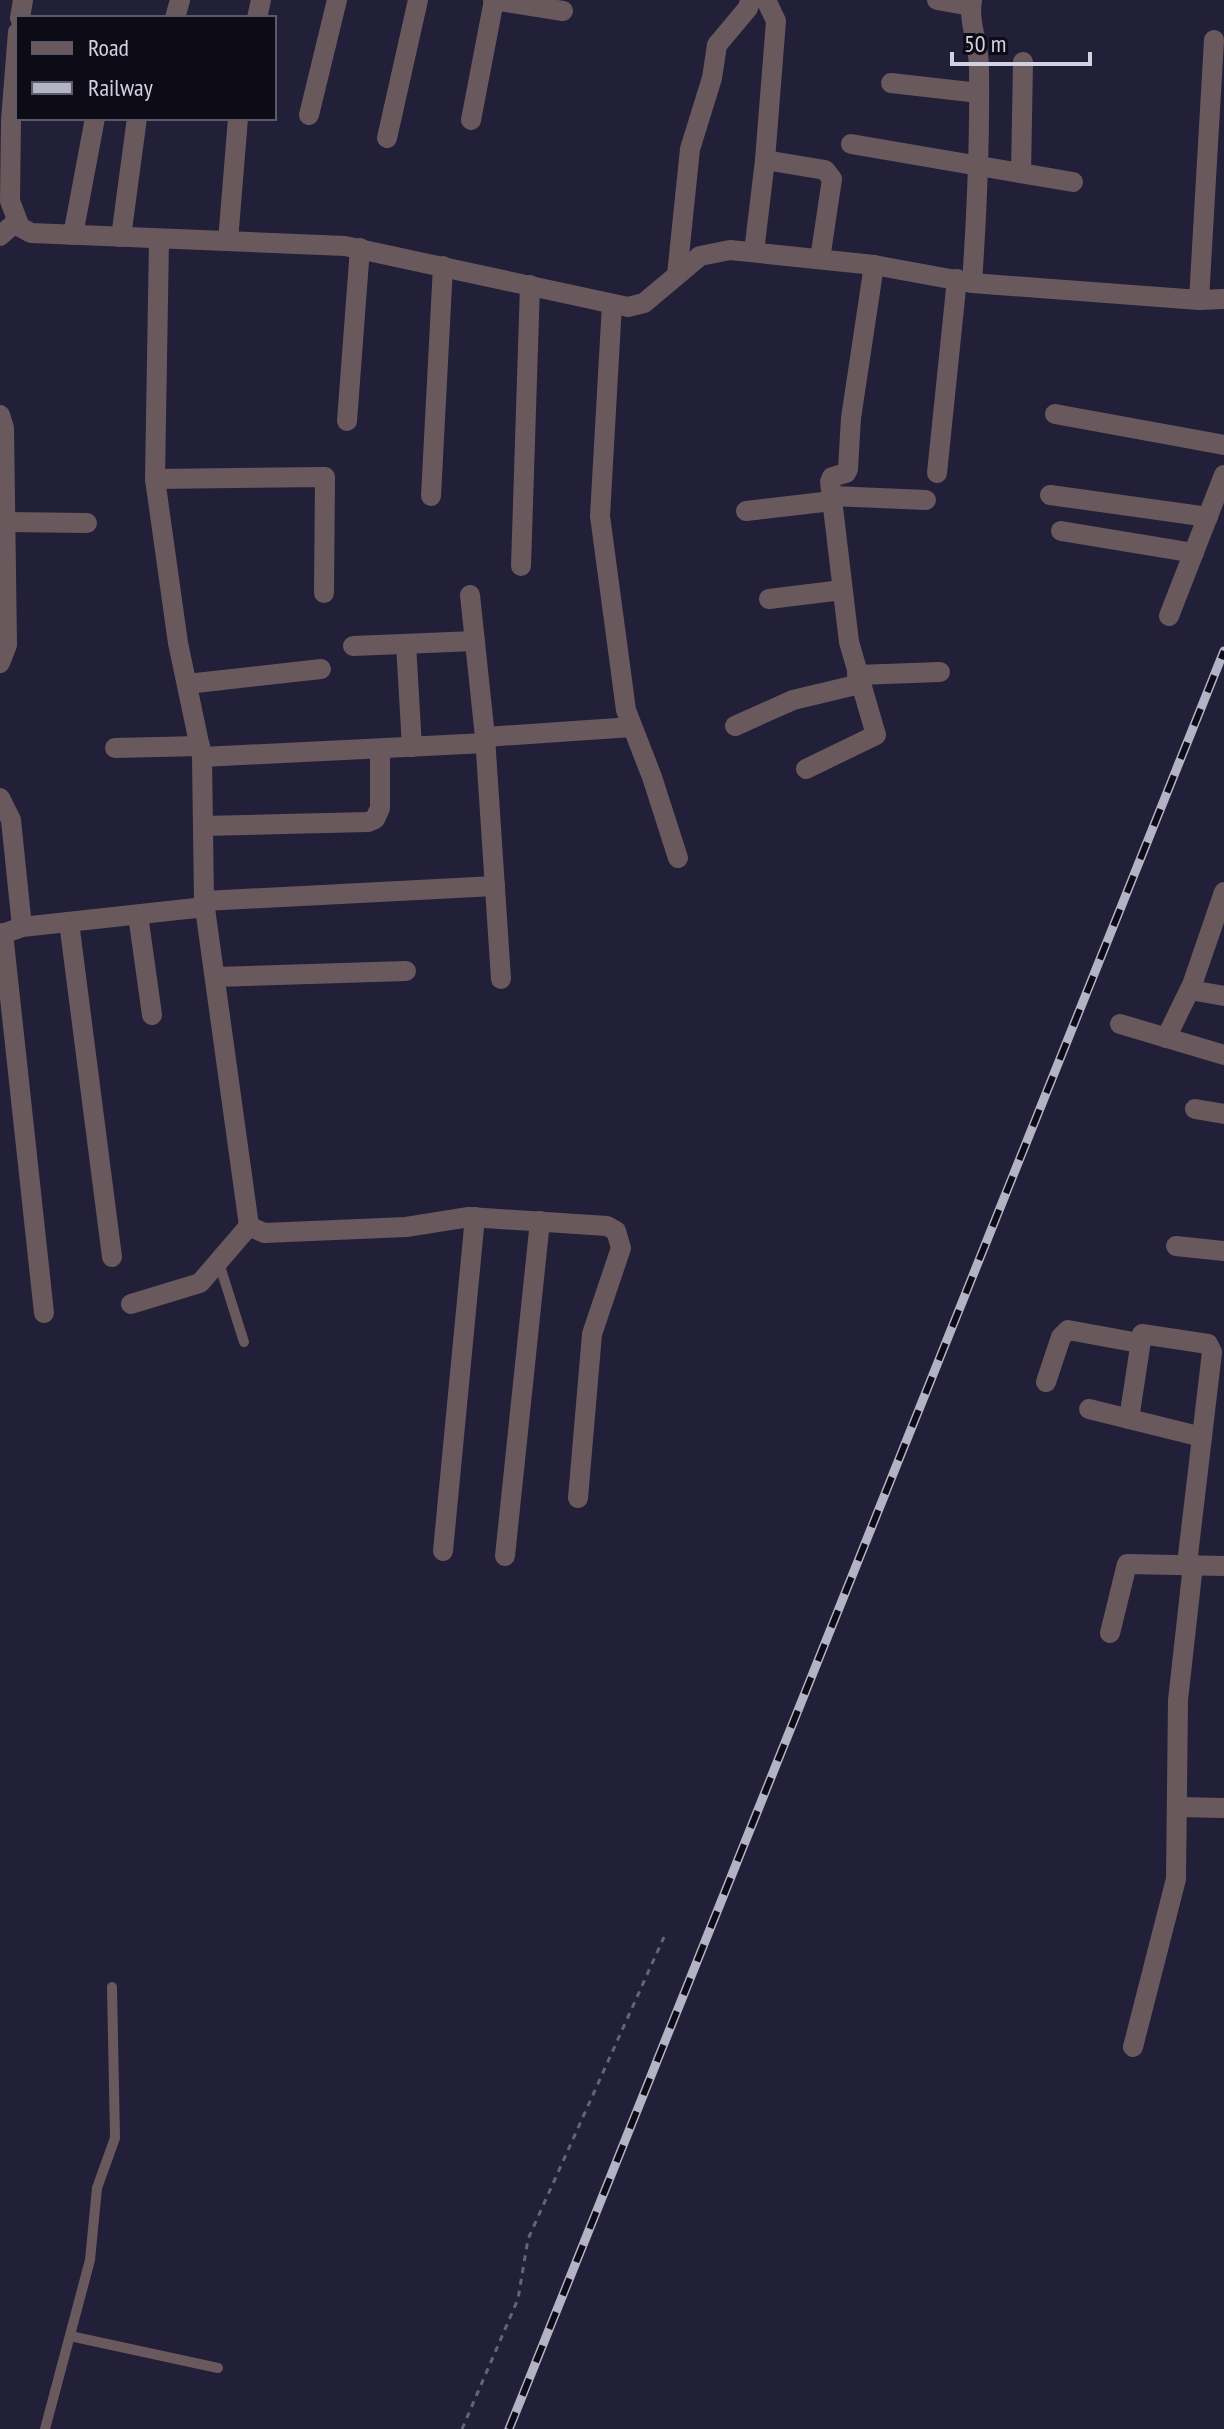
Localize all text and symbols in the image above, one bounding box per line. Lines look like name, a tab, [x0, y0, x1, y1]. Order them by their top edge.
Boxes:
legend	[16, 16, 276, 120]
scale bar	[952, 16, 1090, 66]
text: 50 m	[964, 28, 1006, 59]
text: Road	[88, 32, 129, 63]
text: Railway	[88, 72, 153, 103]

